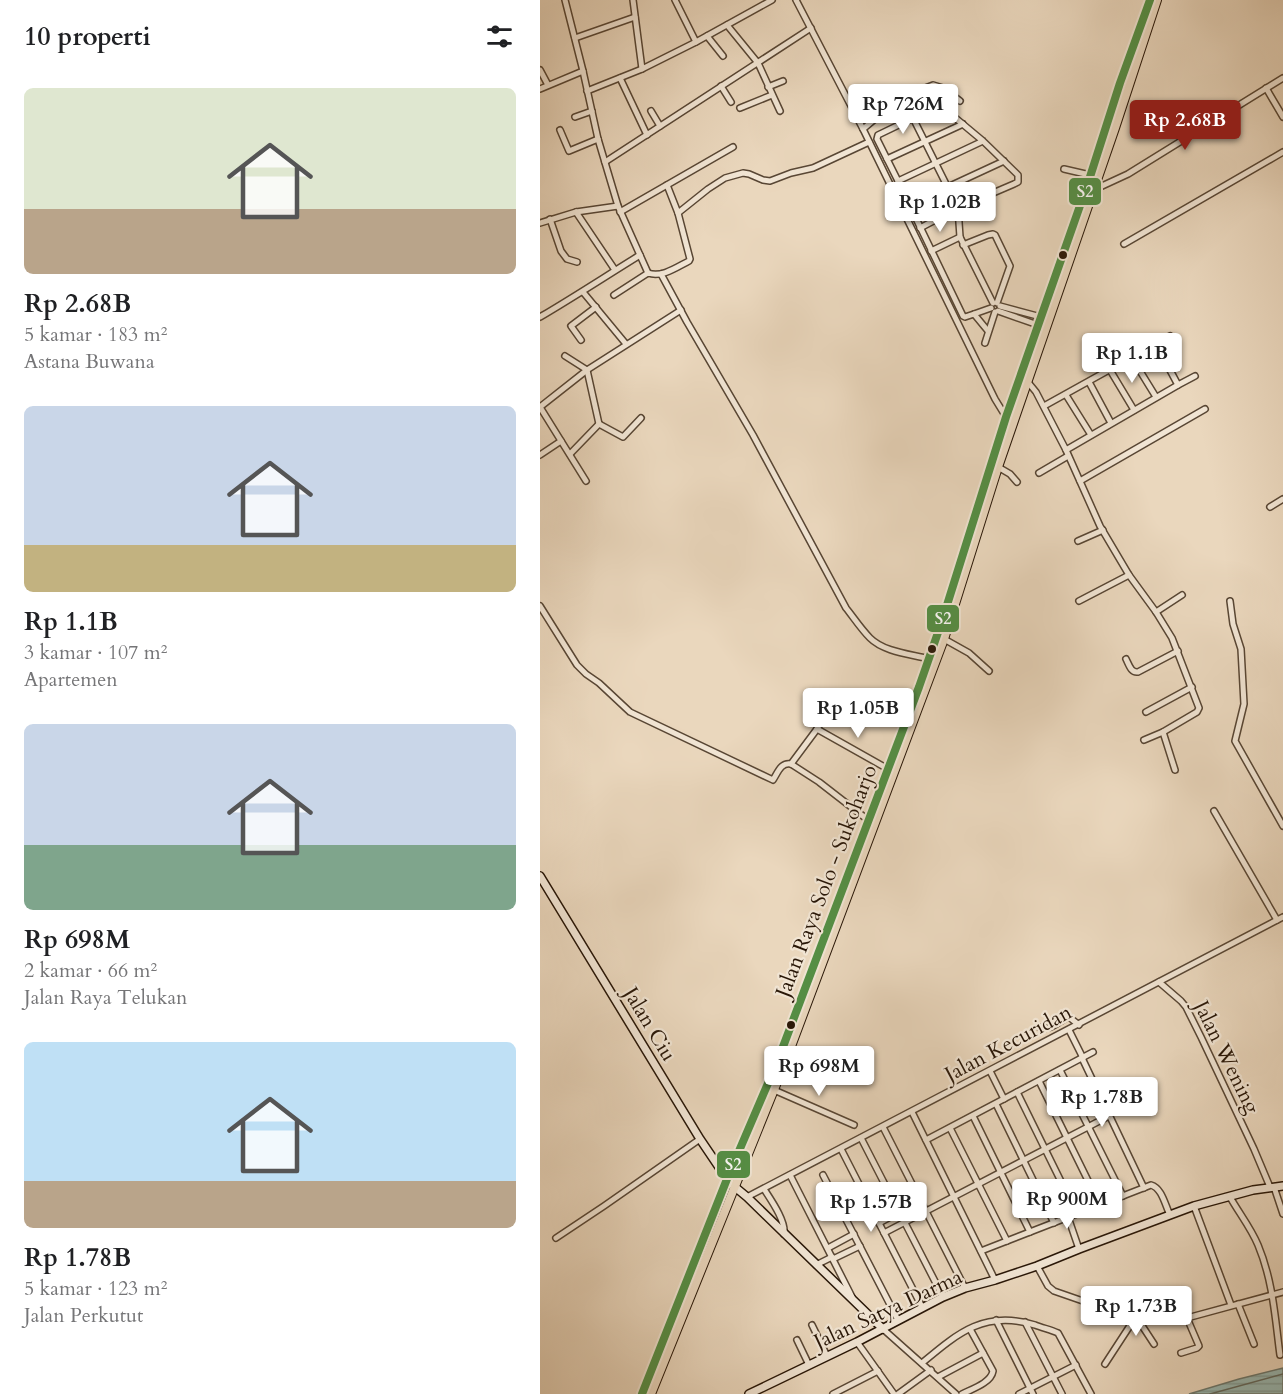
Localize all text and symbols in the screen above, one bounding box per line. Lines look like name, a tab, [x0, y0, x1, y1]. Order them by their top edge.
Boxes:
text: 10 properti	[24, 19, 151, 54]
icon: filters	[483, 20, 516, 53]
pin: Rp 726M	[848, 84, 958, 135]
text: Rp 726M	[862, 90, 944, 117]
pin: Rp 2.68B	[1123, 100, 1247, 151]
text: Rp 2.68B	[1144, 106, 1226, 133]
icon: home	[216, 127, 324, 235]
line badge: S2	[1068, 177, 1102, 206]
text: S2	[1077, 181, 1093, 203]
pin: Rp 1.02B	[878, 182, 1002, 233]
text: Rp 1.02B	[899, 188, 981, 215]
unlabelled marker	[1057, 249, 1069, 261]
text: Rp 2.68B	[24, 286, 131, 321]
text: 5 kamar · 183 m²	[24, 321, 167, 348]
pin: Rp 1.1B	[1077, 333, 1187, 384]
text: Rp 1.1B	[1096, 339, 1168, 366]
text: Astana Buwana	[24, 348, 155, 375]
icon: home	[216, 445, 324, 553]
text: Rp 1.1B	[24, 604, 118, 639]
line badge: S2	[926, 604, 960, 633]
text: S2	[935, 608, 951, 630]
text: 3 kamar · 107 m²	[24, 639, 167, 666]
unlabelled marker	[926, 643, 938, 655]
text: Apartemen	[24, 666, 118, 693]
pin: Rp 1.05B	[796, 688, 920, 739]
text: Rp 1.05B	[817, 694, 899, 721]
street label: Jalan Raya Solo - Sukoharjo	[768, 761, 884, 1004]
icon: home	[216, 763, 324, 871]
text: Rp 698M	[24, 922, 130, 957]
text: 2 kamar · 66 m²	[24, 957, 157, 984]
street label: Jalan Ciu	[615, 979, 683, 1067]
text: Jalan Raya Telukan	[24, 984, 188, 1011]
street label: Jalan Wening	[1185, 993, 1267, 1119]
street label: Jalan Kecuridan	[937, 998, 1077, 1091]
unlabelled marker	[785, 1019, 797, 1031]
pin: Rp 698M	[764, 1046, 874, 1097]
text: Rp 698M	[778, 1052, 860, 1079]
pin: Rp 1.78B	[1040, 1077, 1164, 1128]
icon: home	[216, 1081, 324, 1189]
text: Rp 1.78B	[1061, 1083, 1143, 1110]
line badge: S2	[716, 1150, 751, 1179]
text: S2	[725, 1154, 741, 1176]
pin: Rp 900M	[1012, 1179, 1122, 1230]
pin: Rp 1.57B	[809, 1182, 933, 1233]
text: Rp 900M	[1026, 1185, 1108, 1212]
text: Rp 1.57B	[830, 1188, 912, 1215]
text: Rp 1.78B	[24, 1240, 131, 1275]
street label: Jalan Satya Darma	[806, 1262, 967, 1358]
text: 5 kamar · 123 m²	[24, 1275, 167, 1302]
pin: Rp 1.73B	[1074, 1286, 1198, 1337]
text: Rp 1.73B	[1095, 1292, 1177, 1319]
text: Jalan Perkutut	[24, 1302, 143, 1329]

